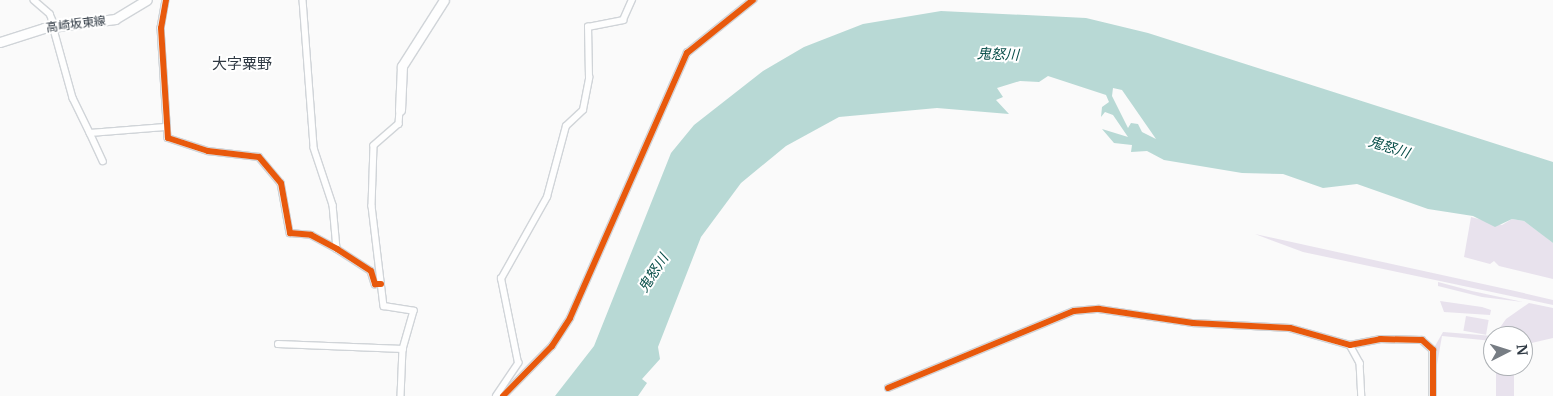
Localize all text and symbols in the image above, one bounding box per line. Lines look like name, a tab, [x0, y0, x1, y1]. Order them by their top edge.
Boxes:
street label: 高崎坂東線	[45, 13, 107, 35]
water label: 鬼怒川	[977, 45, 1019, 63]
district label: 大字粟野	[212, 55, 272, 73]
water label: 鬼怒川	[1366, 133, 1412, 161]
water label: 鬼怒川	[635, 251, 671, 295]
north arrow	[1483, 326, 1533, 376]
text: N	[1512, 343, 1531, 356]

